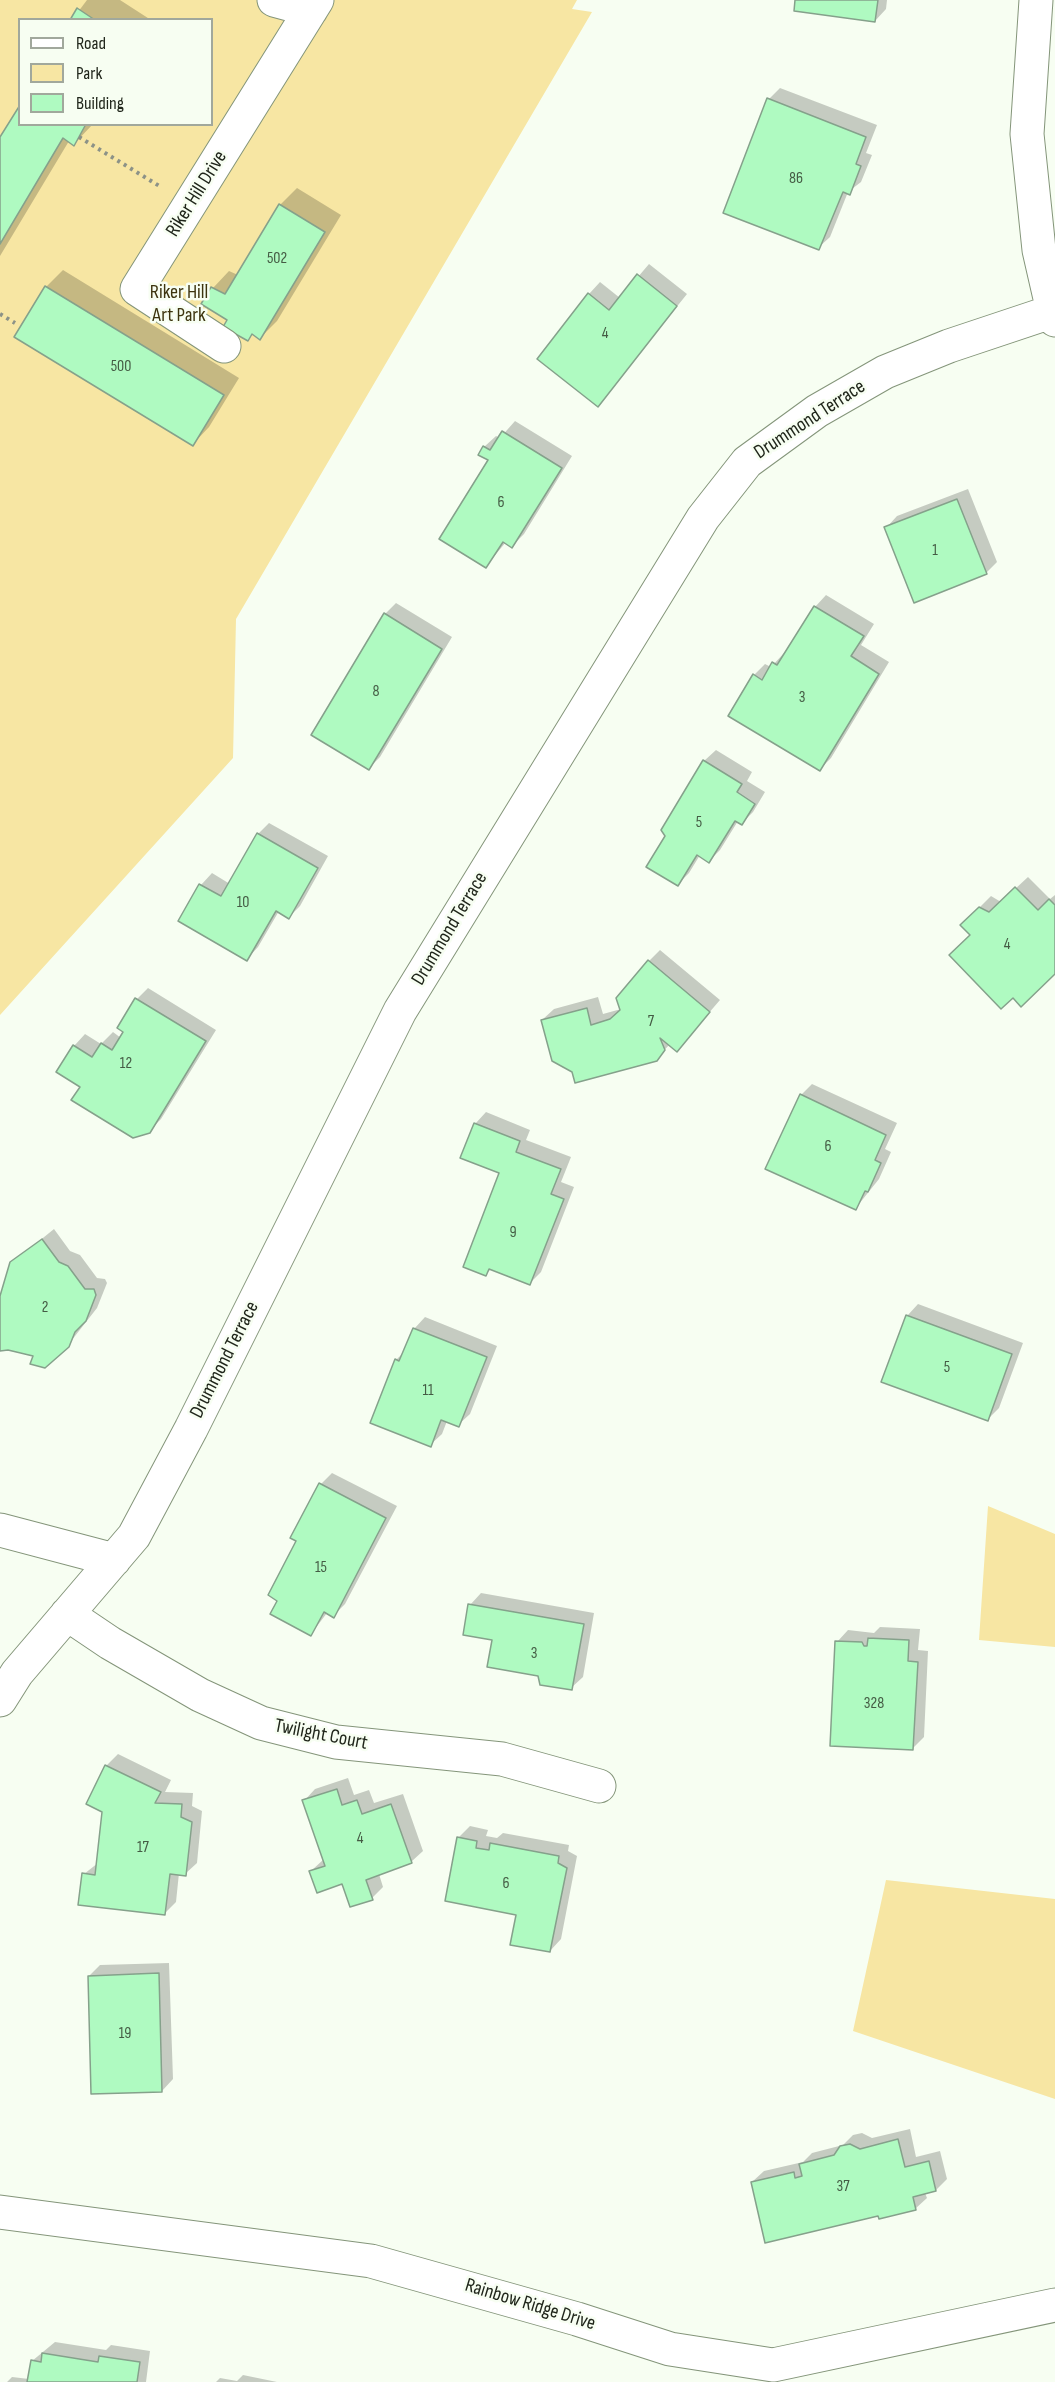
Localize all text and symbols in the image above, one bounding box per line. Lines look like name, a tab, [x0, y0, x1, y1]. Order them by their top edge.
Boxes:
legend	[18, 18, 213, 126]
text: Road	[76, 33, 106, 54]
text: Park	[76, 63, 102, 84]
text: Building	[76, 93, 124, 114]
street label: Riker Hill Drive	[161, 147, 233, 241]
house number: 86	[789, 169, 803, 189]
house number: 502	[267, 249, 287, 269]
park label: Riker Hill Art Park	[150, 281, 208, 328]
house number: 4	[602, 324, 608, 344]
house number: 500	[111, 357, 131, 377]
street label: Drummond Terrace	[750, 375, 870, 465]
house number: 6	[497, 493, 505, 513]
house number: 1	[932, 541, 938, 561]
house number: 8	[372, 682, 380, 702]
house number: 3	[799, 688, 805, 708]
house number: 5	[696, 813, 702, 833]
street label: Drummond Terrace	[407, 868, 493, 990]
house number: 10	[237, 893, 249, 913]
house number: 4	[1004, 935, 1010, 955]
house number: 7	[648, 1012, 654, 1032]
house number: 12	[120, 1054, 132, 1074]
house number: 6	[824, 1137, 832, 1157]
house number: 9	[509, 1223, 517, 1243]
house number: 2	[42, 1298, 48, 1318]
street label: Drummond Terrace	[185, 1298, 265, 1422]
house number: 5	[944, 1358, 950, 1378]
house number: 11	[422, 1381, 434, 1401]
house number: 15	[315, 1558, 327, 1578]
house number: 3	[531, 1644, 537, 1664]
house number: 328	[864, 1694, 884, 1714]
street label: Twilight Court	[272, 1714, 370, 1756]
house number: 4	[357, 1829, 363, 1849]
house number: 17	[137, 1838, 149, 1858]
house number: 6	[502, 1874, 510, 1894]
house number: 19	[119, 2024, 131, 2044]
house number: 37	[836, 2177, 850, 2197]
street label: Rainbow Ridge Drive	[462, 2274, 598, 2336]

